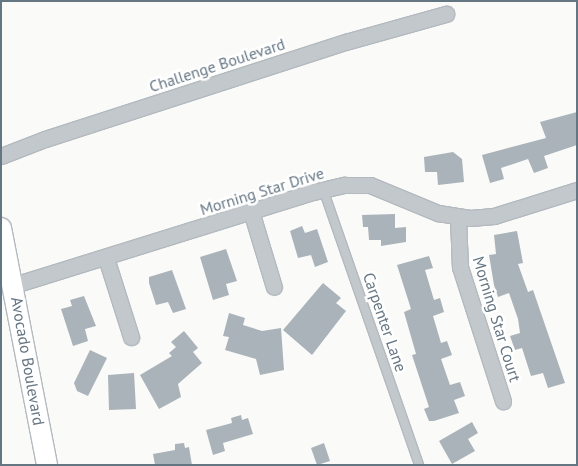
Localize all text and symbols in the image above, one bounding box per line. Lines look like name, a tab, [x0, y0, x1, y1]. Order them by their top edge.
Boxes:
street label: Challenge Boulevard	[147, 34, 287, 96]
street label: Morning Star Drive	[198, 163, 326, 219]
street label: Morning Star Court	[469, 254, 525, 384]
street label: Carpenter Lane	[359, 270, 411, 374]
street label: Avocado Boulevard	[7, 295, 49, 427]

